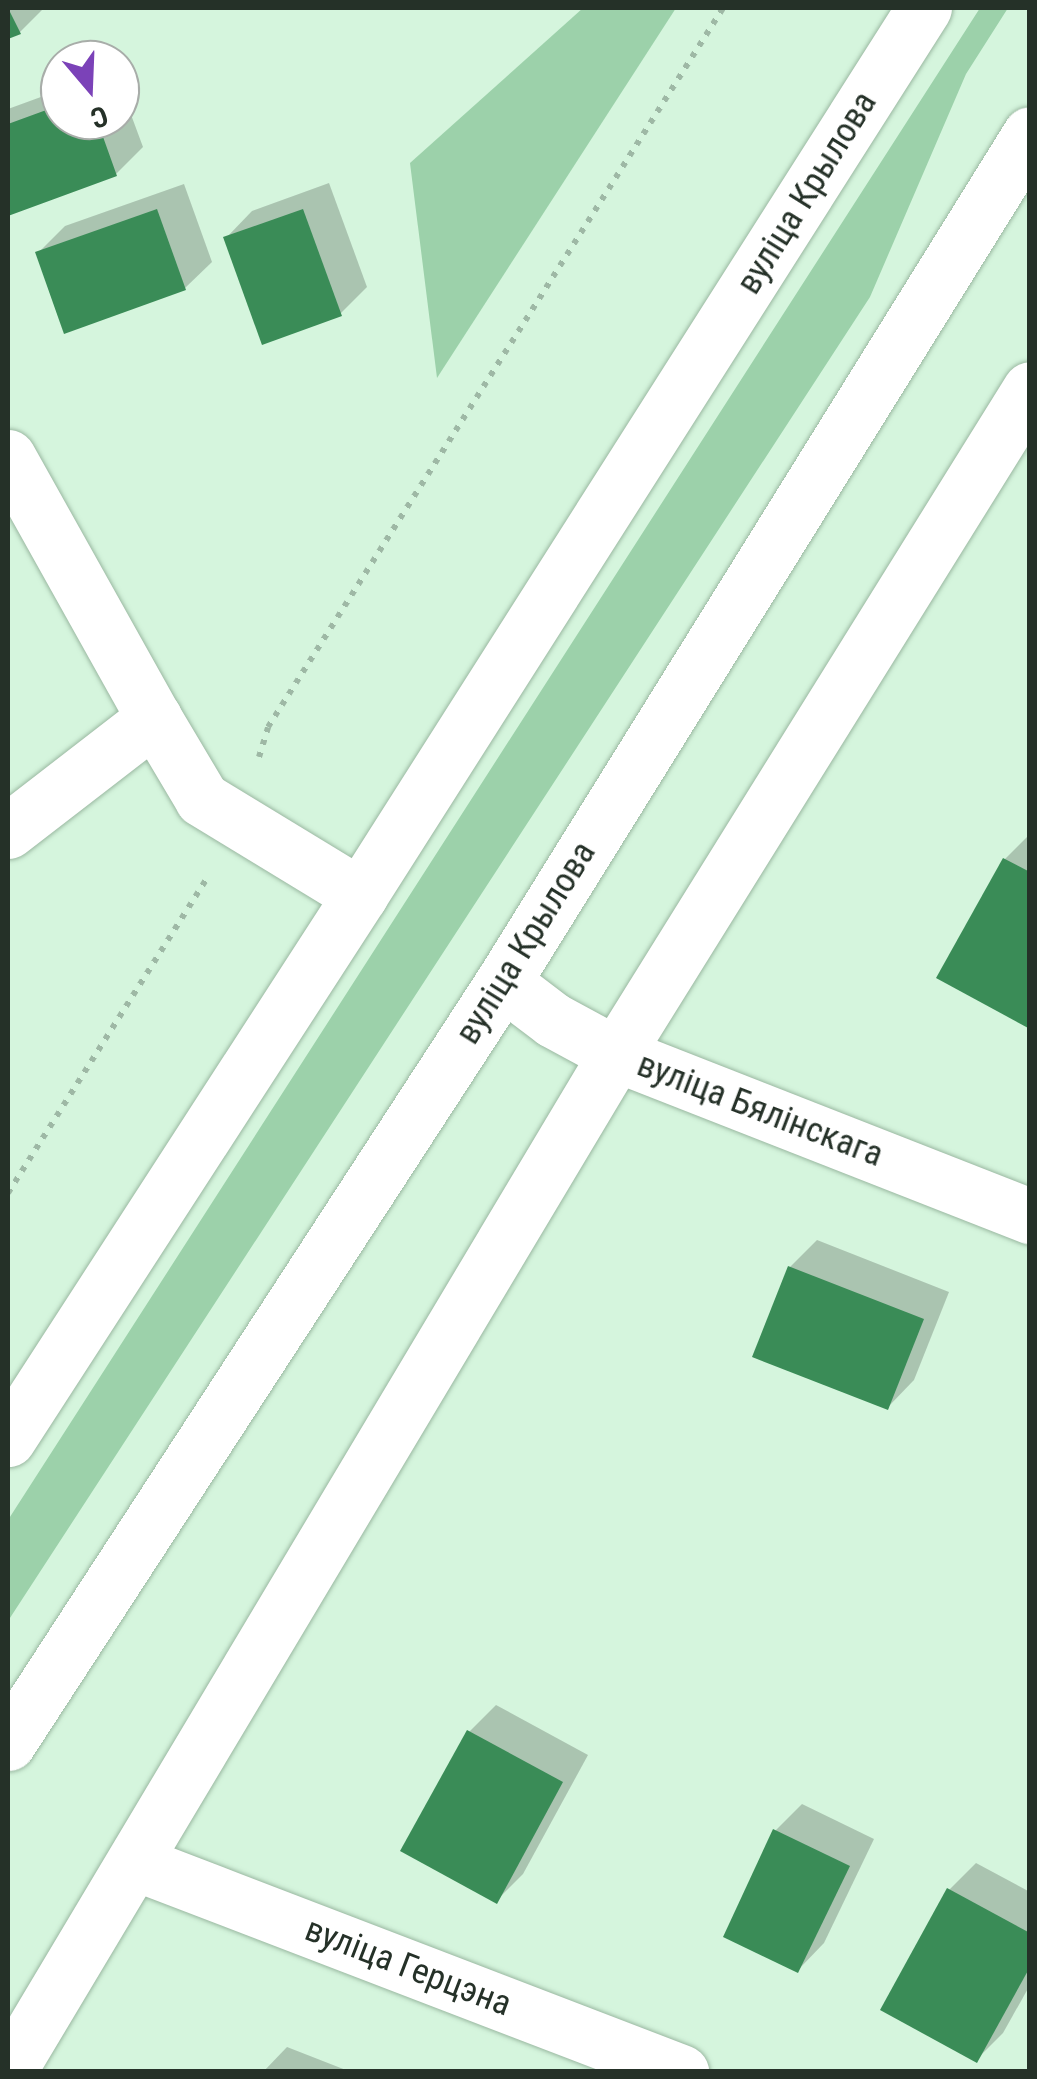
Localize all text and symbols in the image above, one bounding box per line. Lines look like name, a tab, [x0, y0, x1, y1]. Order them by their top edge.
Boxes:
north arrow	[40, 40, 140, 140]
street label: вуліца Крылова	[728, 84, 886, 302]
text: С	[86, 99, 112, 135]
street label: вуліца Крылова	[447, 834, 605, 1052]
street label: вуліца Бялінскага	[631, 1044, 889, 1176]
street label: вуліца Герцэна	[299, 1908, 517, 2026]

